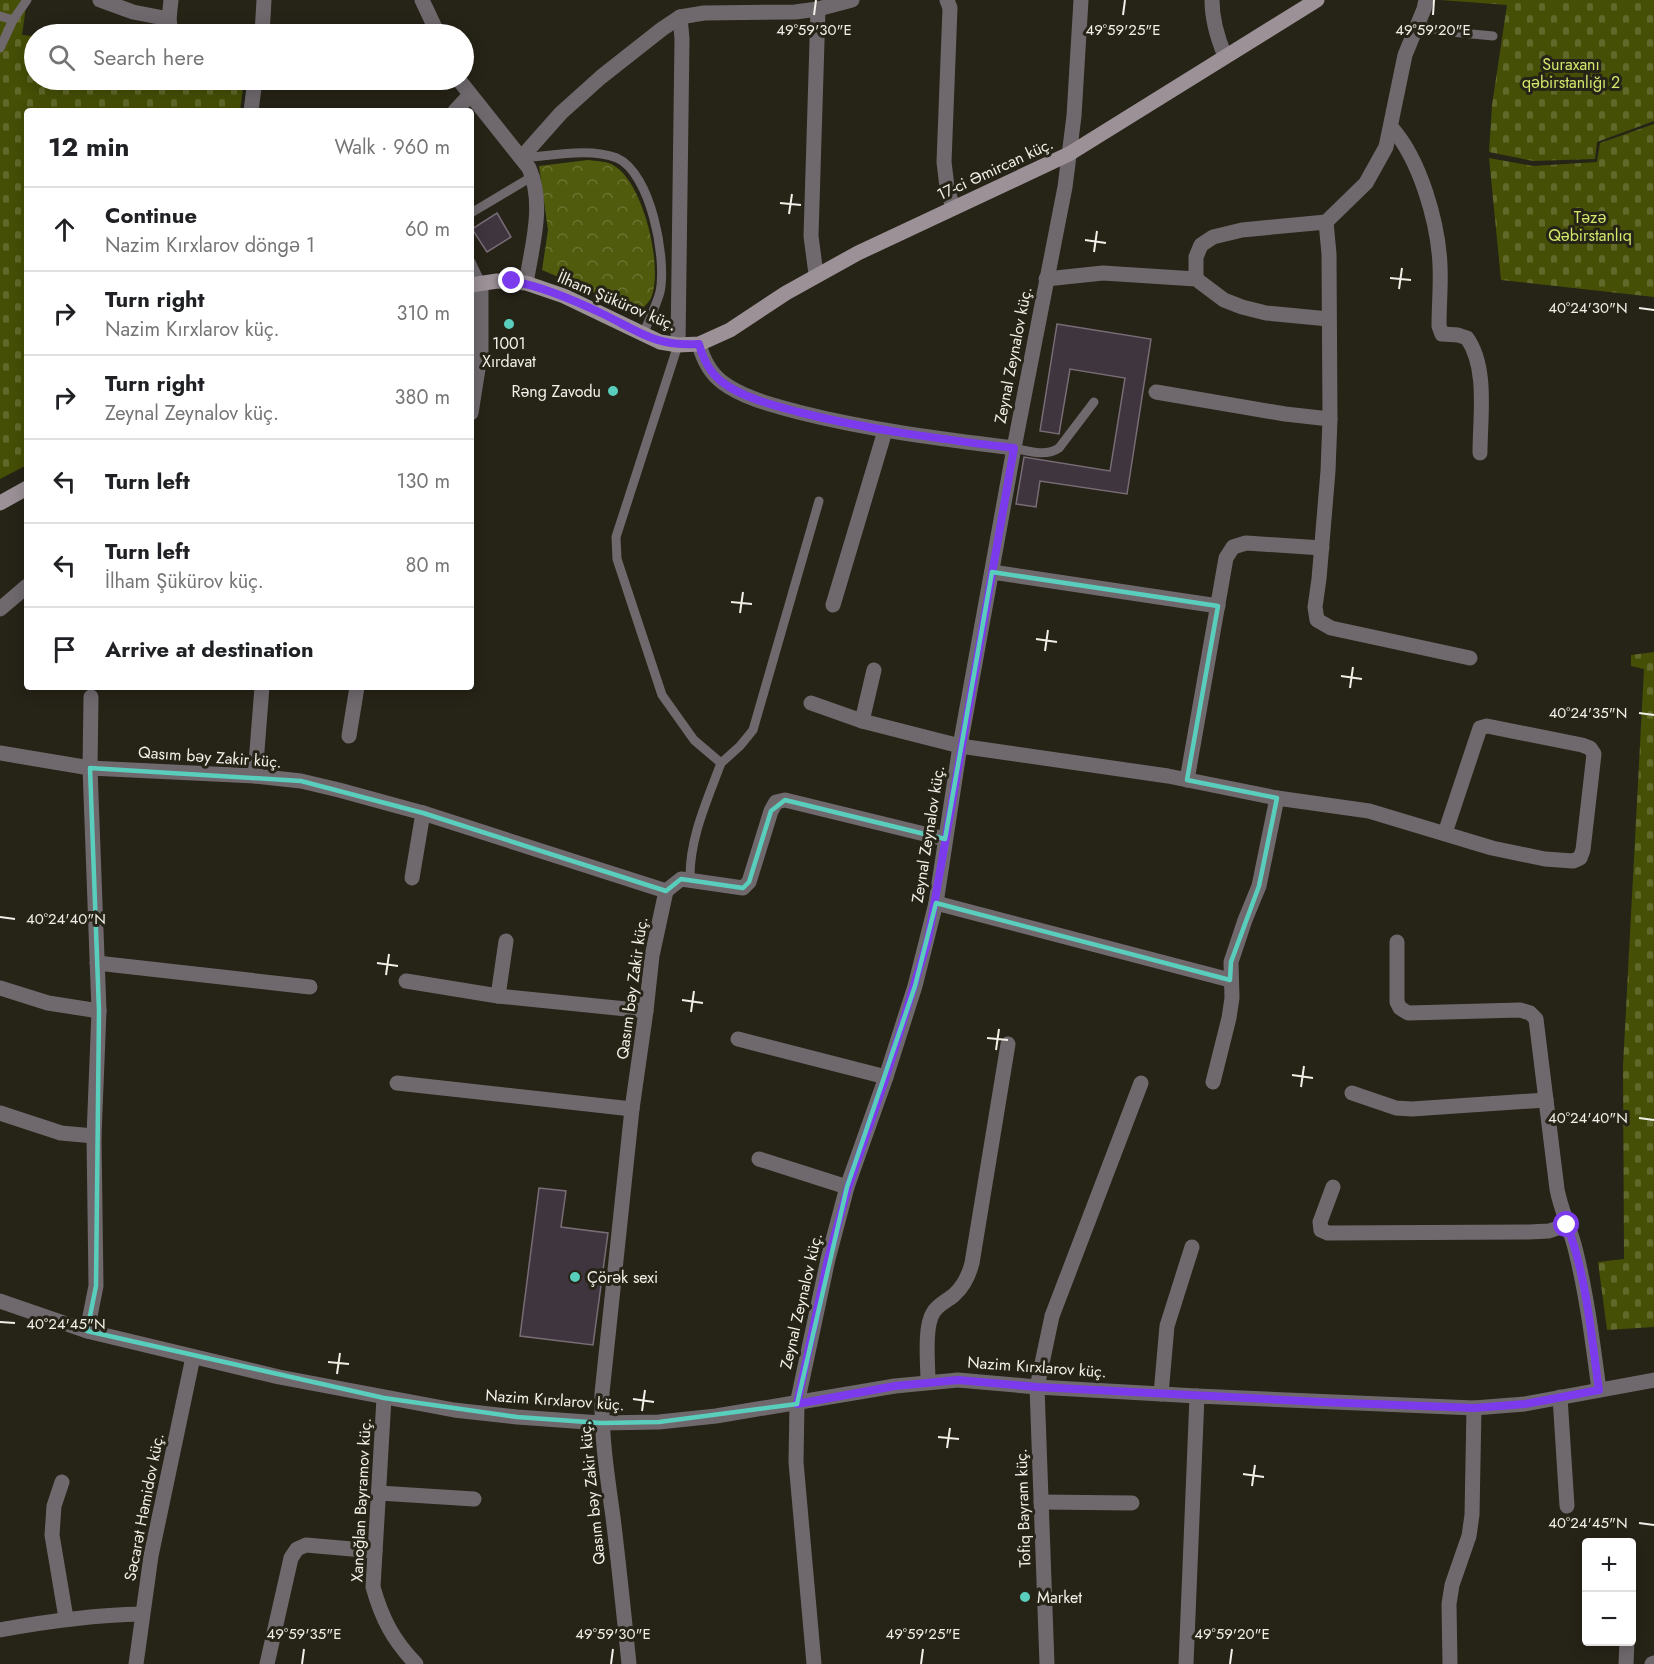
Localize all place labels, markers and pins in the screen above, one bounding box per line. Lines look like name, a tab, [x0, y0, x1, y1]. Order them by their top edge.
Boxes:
marker: 1001 Xırdavat	[502, 317, 516, 331]
place label: 1001 Xırdavat	[482, 332, 536, 373]
place label: Rəng Zavodu	[511, 380, 601, 403]
marker: Rəng Zavodu	[606, 384, 620, 398]
place label: Çörək sexi	[587, 1266, 658, 1289]
marker: Çörək sexi	[568, 1270, 582, 1284]
place label: Market	[1037, 1586, 1082, 1609]
marker: Market	[1018, 1590, 1032, 1604]

